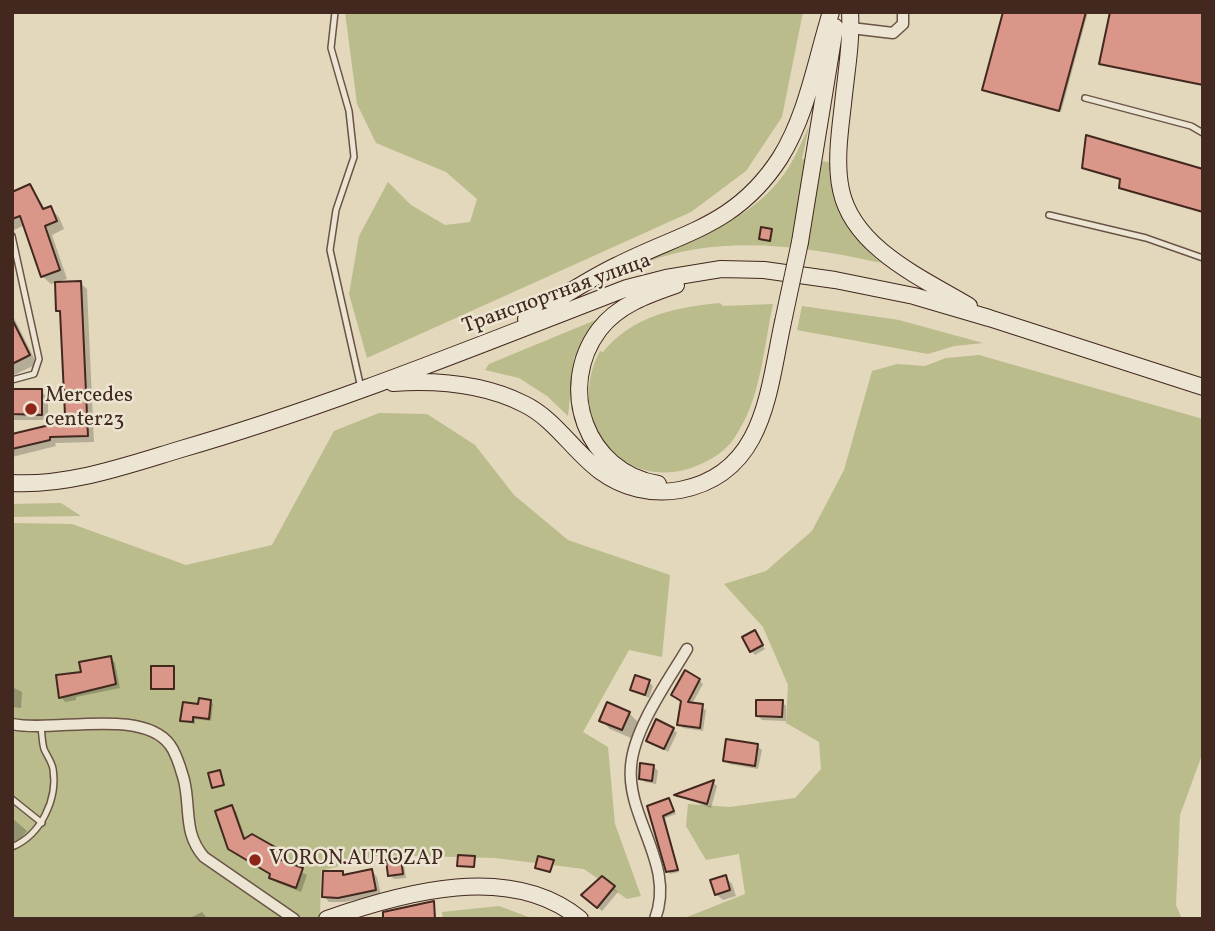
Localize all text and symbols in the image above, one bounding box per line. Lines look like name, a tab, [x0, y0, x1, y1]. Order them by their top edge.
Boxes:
street label: Транспортная улица	[459, 249, 655, 341]
place label: Mercedes center23	[45, 384, 133, 434]
marker: Mercedes center23	[23, 401, 39, 417]
place label: VORON.AUTOZAP	[269, 847, 443, 873]
marker: VORON.AUTOZAP	[247, 852, 263, 868]

